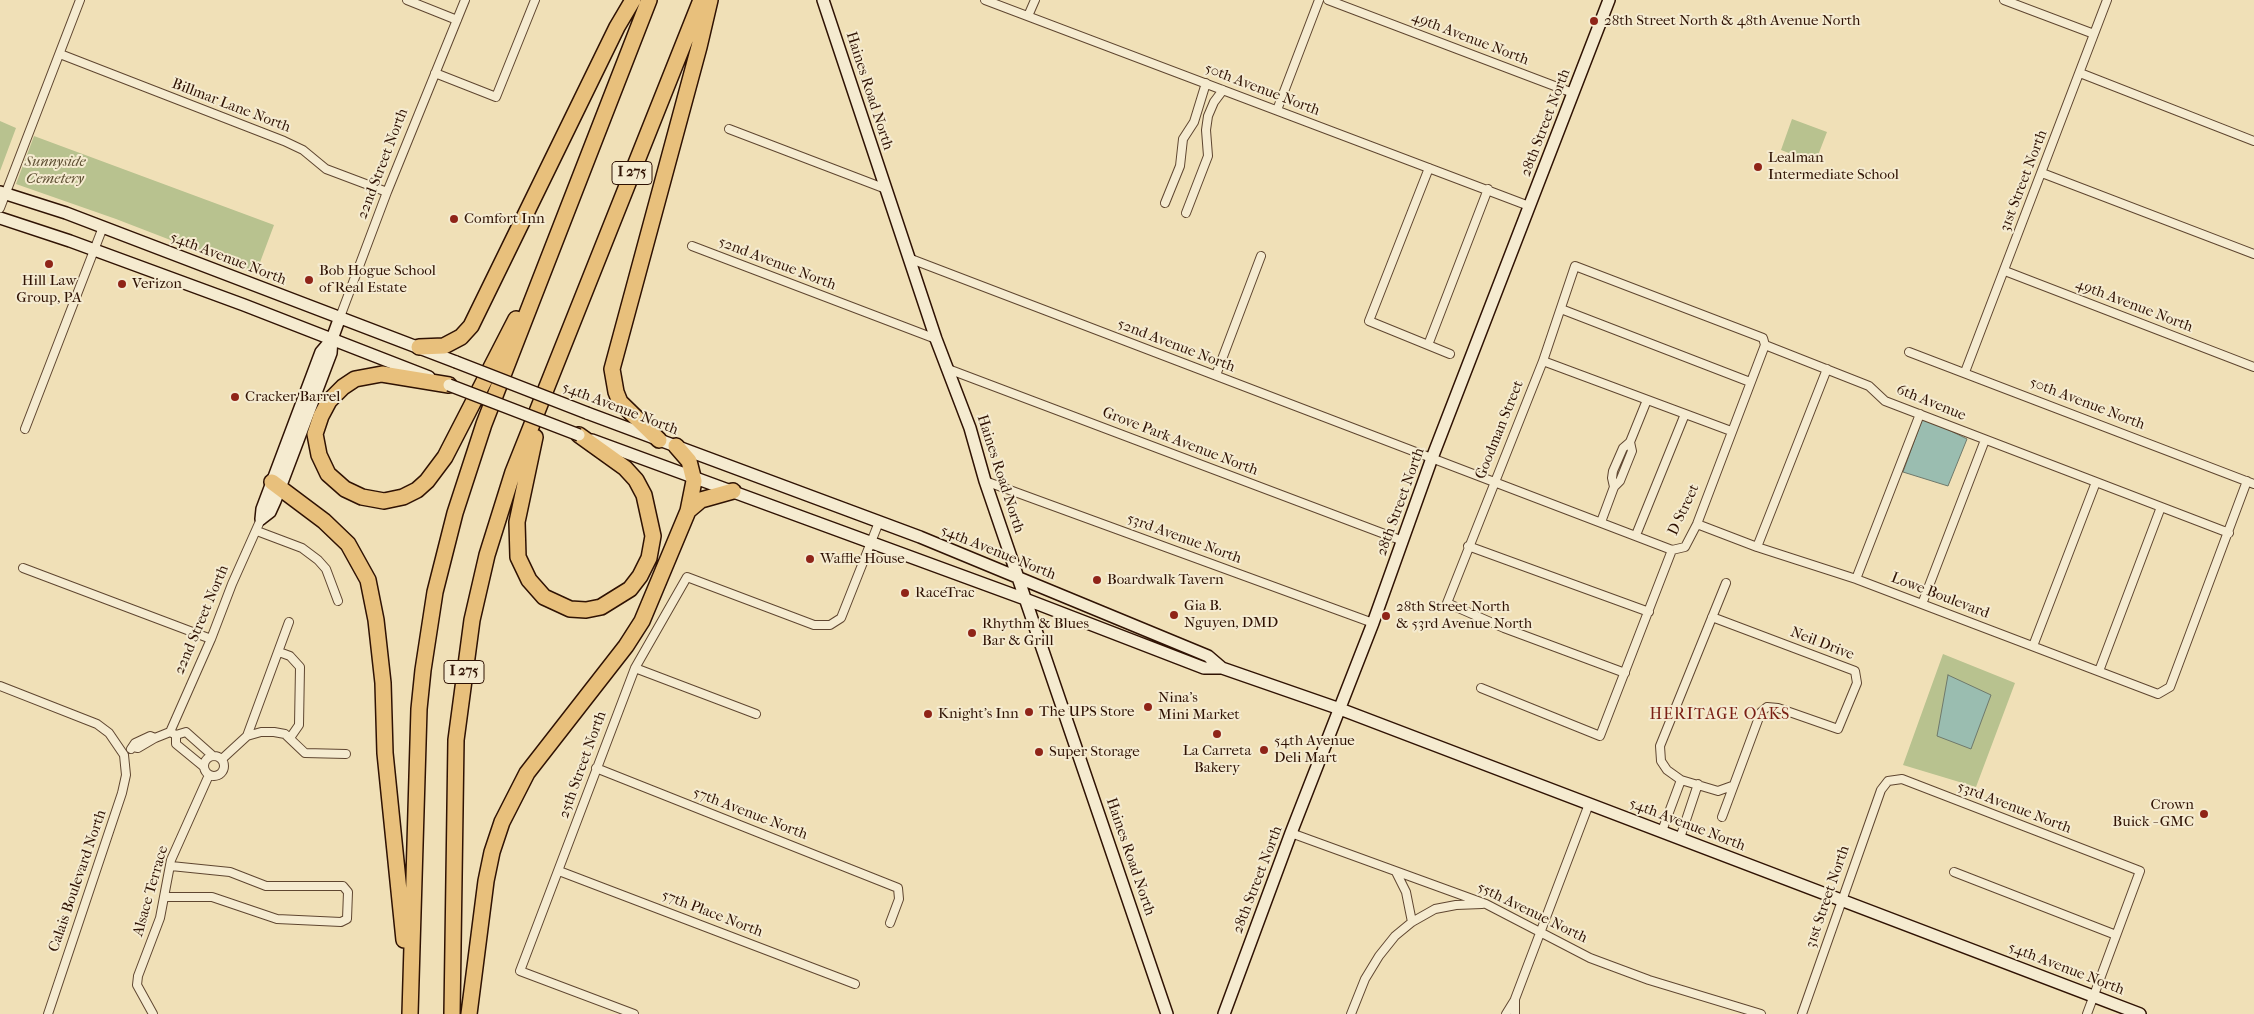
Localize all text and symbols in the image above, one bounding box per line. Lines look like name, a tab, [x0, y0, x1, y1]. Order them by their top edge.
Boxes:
street label: 49th Avenue North	[1409, 8, 1531, 70]
place label: 28th Street North & 48th Avenue North	[1604, 12, 1861, 30]
marker: 28th Street North & 48th Avenue North	[1588, 15, 1600, 27]
street label: Haines Road North	[841, 29, 897, 153]
street label: 50th Avenue North	[1202, 60, 1322, 120]
street label: 28th Street North	[1517, 67, 1575, 179]
street label: Billmar Lane North	[169, 75, 293, 137]
street label: 22nd Street North	[354, 106, 412, 222]
street label: 31st Street North	[1996, 128, 2052, 234]
place label: Lealman Intermediate School	[1768, 149, 1899, 184]
park label: Sunnyside Cemetery	[25, 153, 85, 188]
marker: Lealman Intermediate School	[1752, 161, 1764, 173]
road number: I 275	[612, 162, 652, 184]
place label: Comfort Inn	[464, 210, 545, 228]
marker: Comfort Inn	[448, 213, 460, 225]
street label: 54th Avenue North	[167, 229, 289, 289]
street label: 52nd Avenue North	[716, 233, 838, 295]
marker: Hill Law Group, PA	[43, 258, 55, 270]
place label: Bob Hogue School of Real Estate	[319, 262, 436, 297]
place label: Hill Law Group, PA	[16, 272, 82, 307]
marker: Bob Hogue School of Real Estate	[303, 274, 315, 286]
place label: Verizon	[132, 275, 182, 293]
street label: 49th Avenue North	[2073, 275, 2195, 337]
marker: Verizon	[116, 278, 128, 290]
street label: 52nd Avenue North	[1115, 315, 1237, 377]
street label: 50th Avenue North	[2027, 374, 2147, 434]
street label: Goodman Street	[1472, 378, 1528, 482]
street label: 54th Avenue North	[559, 379, 681, 439]
street label: 6th Avenue	[1894, 381, 1968, 425]
place label: Cracker Barrel	[245, 388, 340, 406]
marker: Cracker Barrel	[229, 391, 241, 403]
street label: Grove Park Avenue North	[1099, 404, 1261, 480]
street label: Haines Road North	[972, 412, 1028, 536]
street label: 28th Street North	[1373, 445, 1429, 559]
street label: D Street	[1664, 482, 1704, 538]
street label: 53rd Avenue North	[1124, 510, 1244, 568]
street label: 54th Avenue North	[938, 522, 1058, 584]
place label: Waffle House	[820, 550, 905, 568]
marker: Waffle House	[804, 553, 816, 565]
street label: 22nd Street North	[171, 563, 233, 677]
street label: Lowe Boulevard	[1888, 569, 1992, 623]
place label: Boardwalk Tavern	[1107, 571, 1224, 589]
marker: Boardwalk Tavern	[1091, 574, 1103, 586]
place label: RaceTrac	[915, 584, 975, 602]
marker: RaceTrac	[899, 587, 911, 599]
place label: Gia B. Nguyen, DMD	[1184, 597, 1278, 632]
place label: 28th Street North & 53rd Avenue North	[1396, 598, 1532, 633]
marker: Gia B. Nguyen, DMD	[1168, 609, 1180, 621]
marker: 28th Street North & 53rd Avenue North	[1380, 610, 1392, 622]
place label: Rhythm & Blues Bar & Grill	[982, 615, 1089, 650]
street label: Neil Drive	[1788, 624, 1856, 664]
marker: Rhythm & Blues Bar & Grill	[966, 627, 978, 639]
road number: I 275	[444, 660, 484, 684]
place label: Nina's Mini Market	[1158, 689, 1240, 724]
marker: Nina's Mini Market	[1142, 701, 1154, 713]
place label: The UPS Store	[1039, 703, 1134, 721]
place label: Knight's Inn	[938, 705, 1019, 723]
district label: HERITAGE OAKS	[1648, 705, 1792, 725]
marker: The UPS Store	[1023, 706, 1035, 718]
marker: Knight's Inn	[922, 708, 934, 720]
street label: 25th Street North	[555, 709, 611, 821]
marker: La Carreta Bakery	[1211, 728, 1223, 740]
place label: 54th Avenue Deli Mart	[1274, 732, 1355, 767]
place label: La Carreta Bakery	[1183, 742, 1251, 777]
place label: Super Storage	[1049, 743, 1140, 761]
marker: 54th Avenue Deli Mart	[1258, 744, 1270, 756]
marker: Super Storage	[1033, 746, 1045, 758]
street label: 53rd Avenue North	[1954, 778, 2074, 838]
street label: 57th Avenue North	[690, 784, 810, 844]
street label: 54th Avenue North	[1626, 795, 1748, 855]
street label: Haines Road North	[1101, 796, 1159, 918]
place label: Crown Buick - GMC	[2113, 796, 2194, 831]
street label: Calais Boulevard North	[45, 808, 111, 954]
marker: Crown Buick - GMC	[2198, 808, 2210, 820]
street label: 28th Street North	[1229, 824, 1287, 936]
street label: 31st Street North	[1802, 843, 1854, 951]
street label: Alsace Terrace	[129, 844, 173, 938]
street label: 55th Avenue North	[1474, 879, 1590, 947]
street label: 57th Place North	[659, 886, 765, 942]
street label: 54th Avenue North	[2005, 939, 2127, 999]

